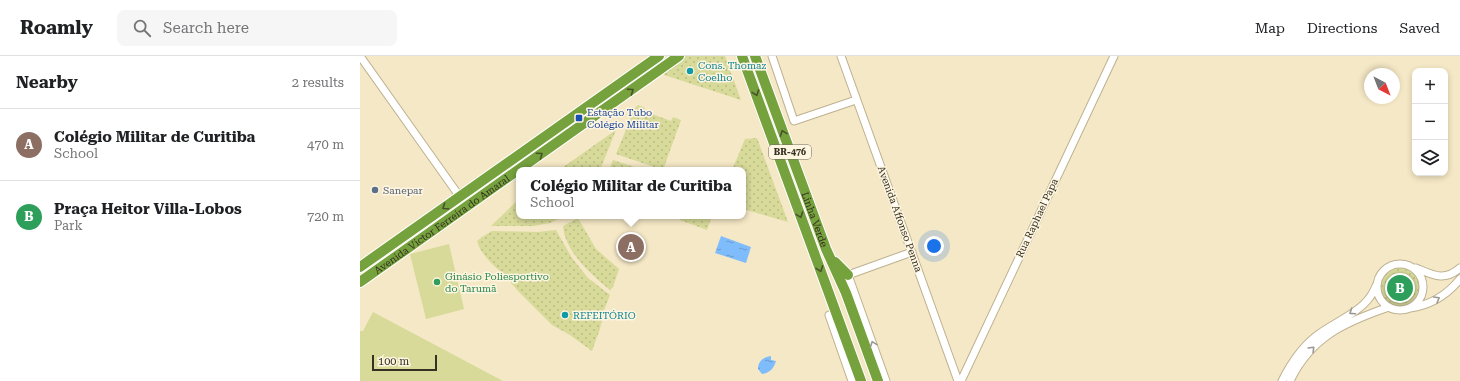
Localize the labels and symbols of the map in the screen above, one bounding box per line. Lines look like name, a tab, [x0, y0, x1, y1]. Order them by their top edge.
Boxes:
place label: Cons. Thomaz Coelho	[698, 60, 766, 83]
marker: Cons. Thomaz Coelho	[685, 66, 695, 76]
north arrow	[1364, 68, 1400, 104]
one-way arrow	[626, 89, 633, 96]
one-way arrow	[751, 89, 759, 96]
place label: Estação Tubo Colégio Militar	[587, 107, 659, 130]
marker: Estação Tubo Colégio Militar	[574, 113, 584, 123]
one-way arrow	[780, 130, 788, 137]
road number: BR-476	[769, 145, 811, 159]
one-way arrow	[536, 153, 543, 160]
street label: Avenida Affonso Penna	[876, 165, 925, 274]
street label: Avenida Victor Ferreira do Amaral	[372, 173, 511, 276]
street label: Rua Raphael Papa	[1014, 176, 1060, 259]
marker: Sanepar	[370, 185, 380, 195]
place label: Sanepar	[383, 185, 423, 196]
street label: Linha Verde	[800, 190, 830, 249]
one-way arrow	[443, 202, 450, 209]
one-way arrow	[796, 211, 804, 218]
pin: A	[618, 232, 644, 262]
your location	[924, 236, 944, 256]
one-way arrow	[815, 265, 824, 272]
place label: Ginásio Poliesportivo do Tarumã	[445, 271, 549, 294]
pin: B	[1387, 273, 1413, 303]
marker: Ginásio Poliesportivo do Tarumã	[432, 277, 442, 287]
one-way arrow	[1433, 296, 1440, 304]
one-way arrow	[1349, 307, 1356, 315]
marker: REFEITÓRIO	[560, 310, 570, 320]
place label: REFEITÓRIO	[573, 310, 636, 321]
one-way arrow	[869, 341, 878, 348]
one-way arrow	[1307, 346, 1315, 354]
scale bar	[372, 353, 437, 372]

